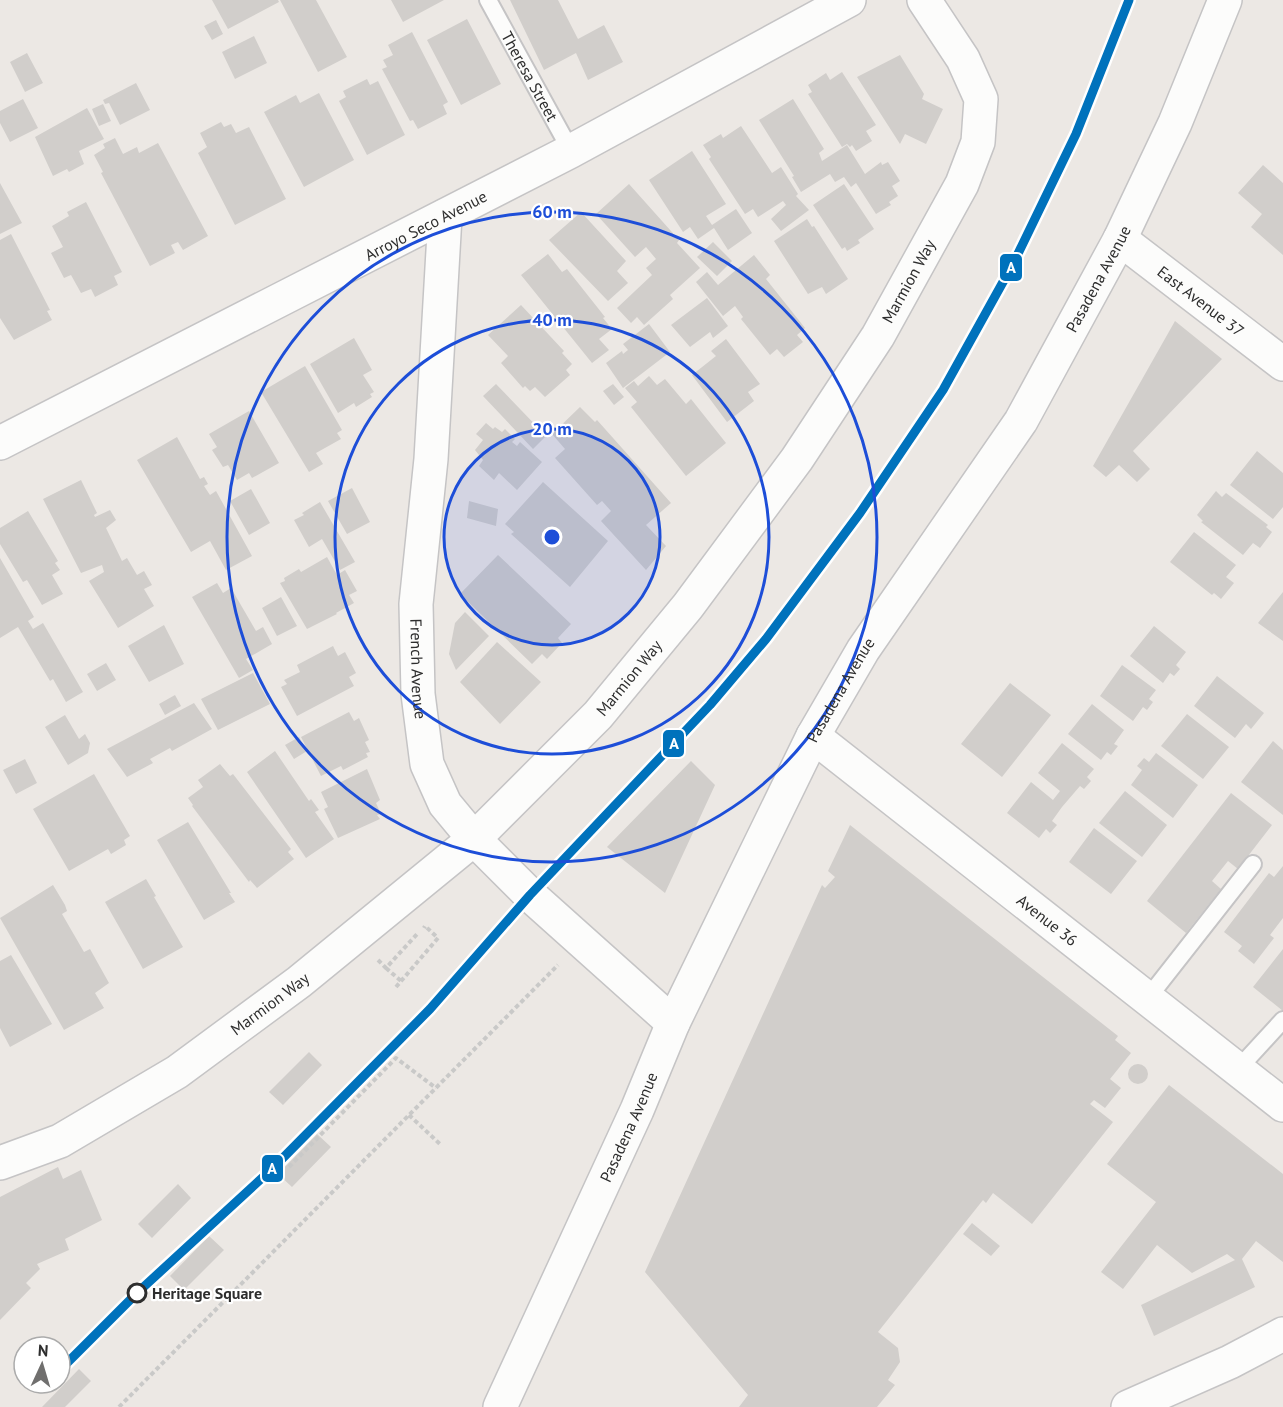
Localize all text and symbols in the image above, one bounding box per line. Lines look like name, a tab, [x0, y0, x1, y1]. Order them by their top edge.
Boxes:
street label: Theresa Street	[497, 28, 563, 125]
street label: Arroyo Seco Avenue	[361, 186, 490, 265]
text: 60 m	[532, 200, 572, 223]
street label: Pasadena Avenue	[1061, 222, 1135, 336]
street label: Marmion Way	[877, 235, 940, 327]
line badge: A	[999, 253, 1023, 282]
text: A	[1006, 257, 1016, 277]
street label: East Avenue 37	[1153, 261, 1248, 341]
text: 40 m	[532, 308, 572, 331]
text: 20 m	[532, 417, 572, 440]
centre of rings	[542, 527, 562, 547]
street label: French Avenue	[406, 618, 431, 720]
street label: Pasadena Avenue	[802, 634, 879, 745]
street label: Marmion Way	[592, 635, 666, 720]
line badge: A	[662, 729, 685, 758]
text: A	[669, 733, 679, 753]
street label: Avenue 36	[1013, 890, 1082, 950]
street label: Marmion Way	[227, 968, 313, 1039]
street label: Pasadena Avenue	[595, 1069, 662, 1185]
line badge: A	[261, 1154, 284, 1183]
text: A	[267, 1158, 277, 1178]
marker: Heritage Square	[127, 1283, 147, 1303]
place label: Heritage Square	[152, 1283, 262, 1303]
north arrow	[12, 1335, 72, 1395]
text: N	[37, 1340, 49, 1360]

